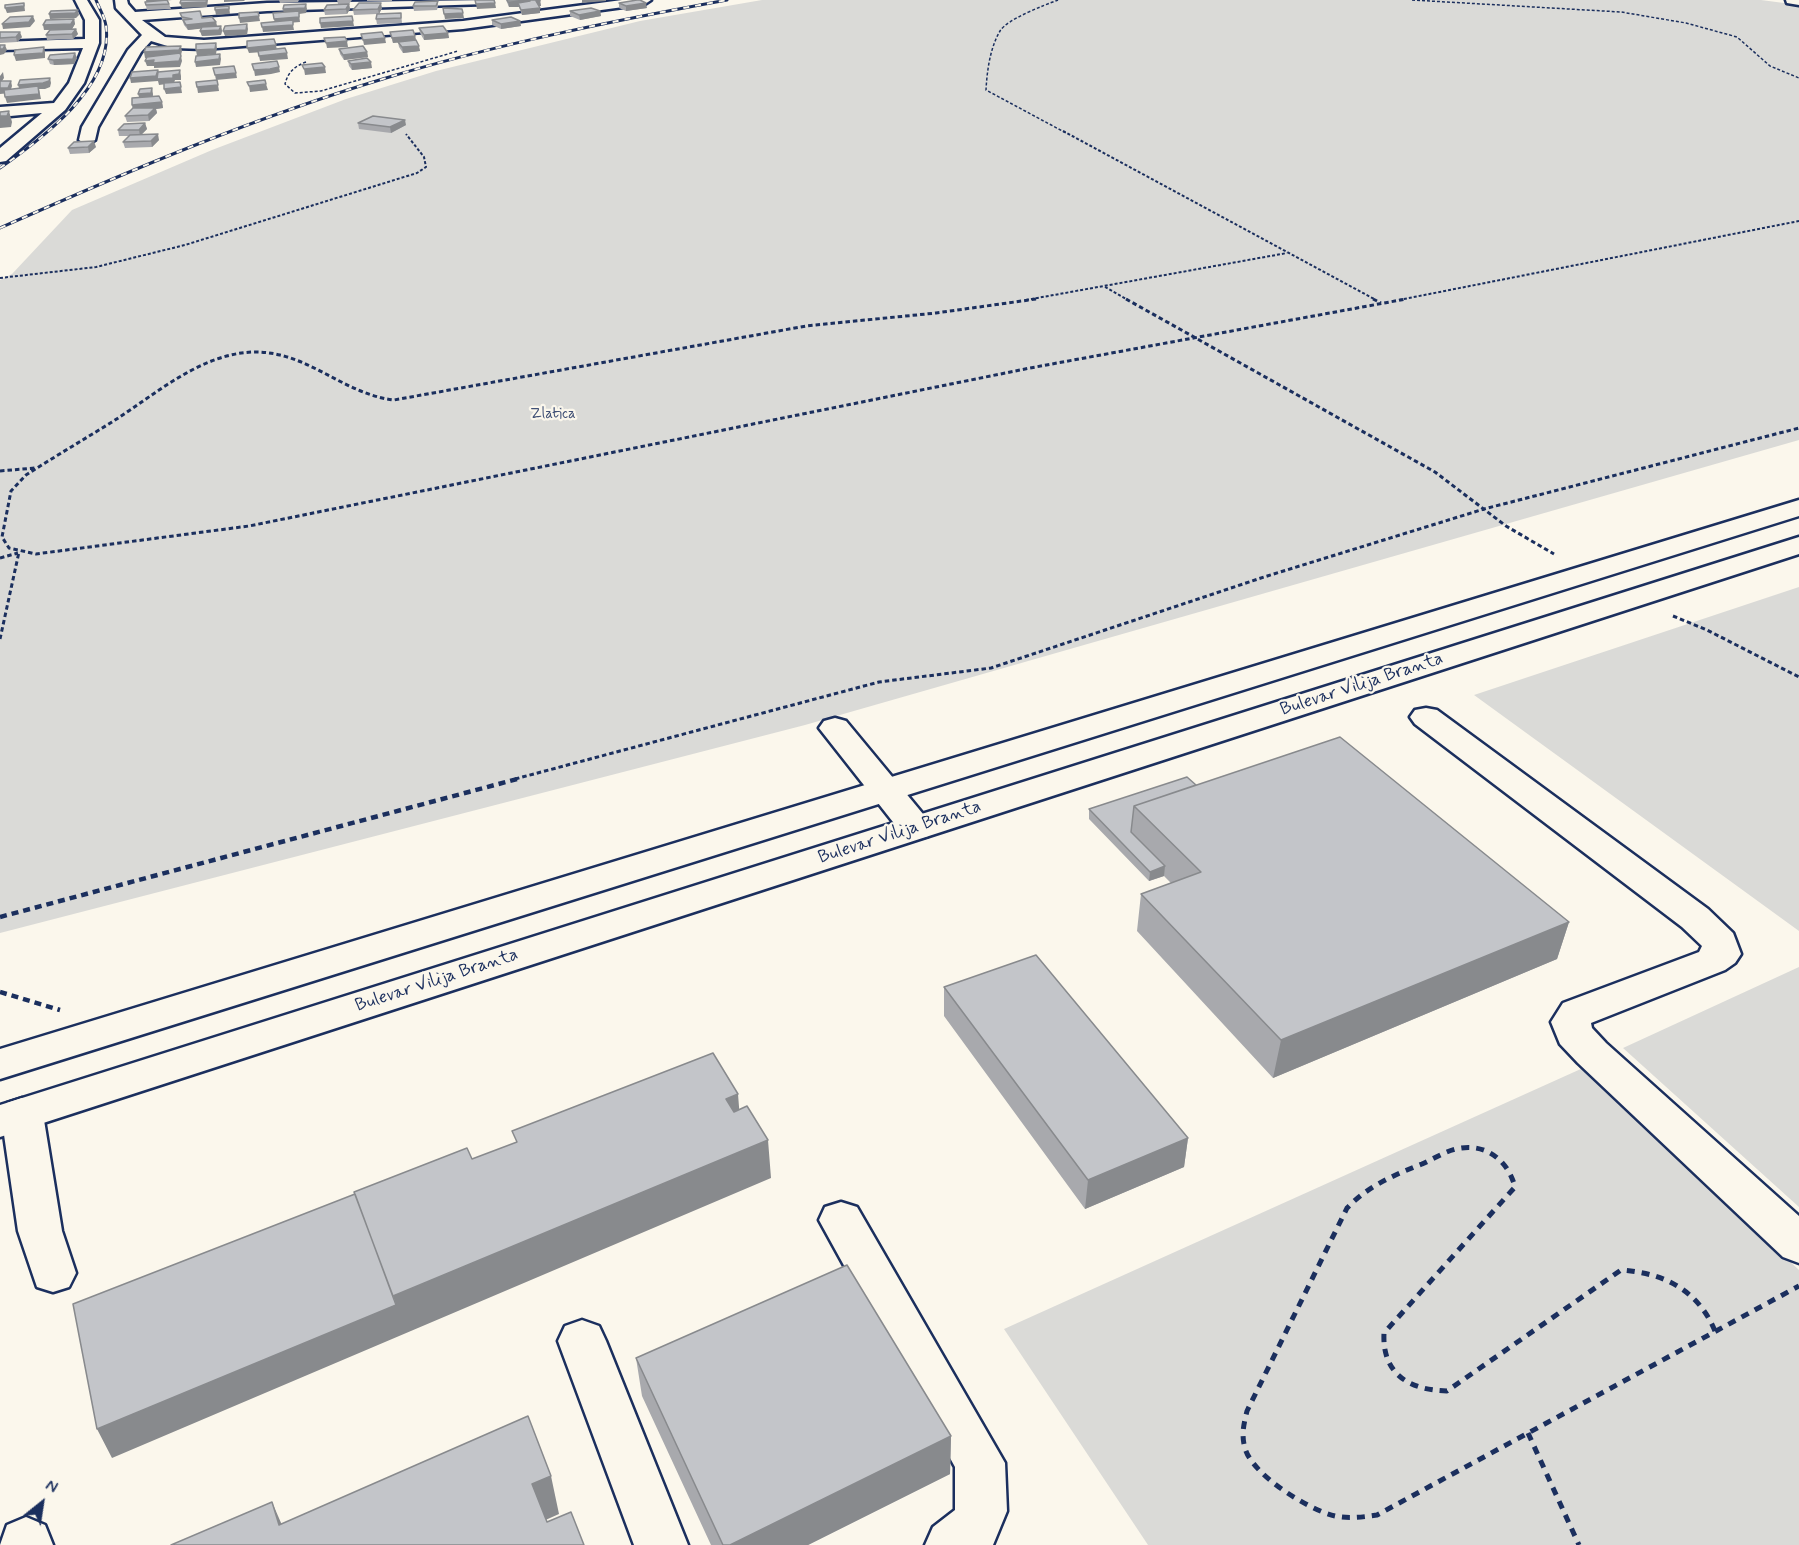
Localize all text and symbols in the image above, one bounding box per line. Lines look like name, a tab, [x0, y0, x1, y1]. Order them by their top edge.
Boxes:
park label: Zlatica	[530, 406, 576, 424]
street label: Bulevar Vilija Branta	[1278, 648, 1446, 722]
street label: Bulevar Vilija Branta	[816, 796, 984, 870]
street label: Bulevar Vilija Branta	[353, 944, 521, 1018]
north arrow	[12, 1473, 72, 1533]
text: N	[41, 1475, 61, 1499]

